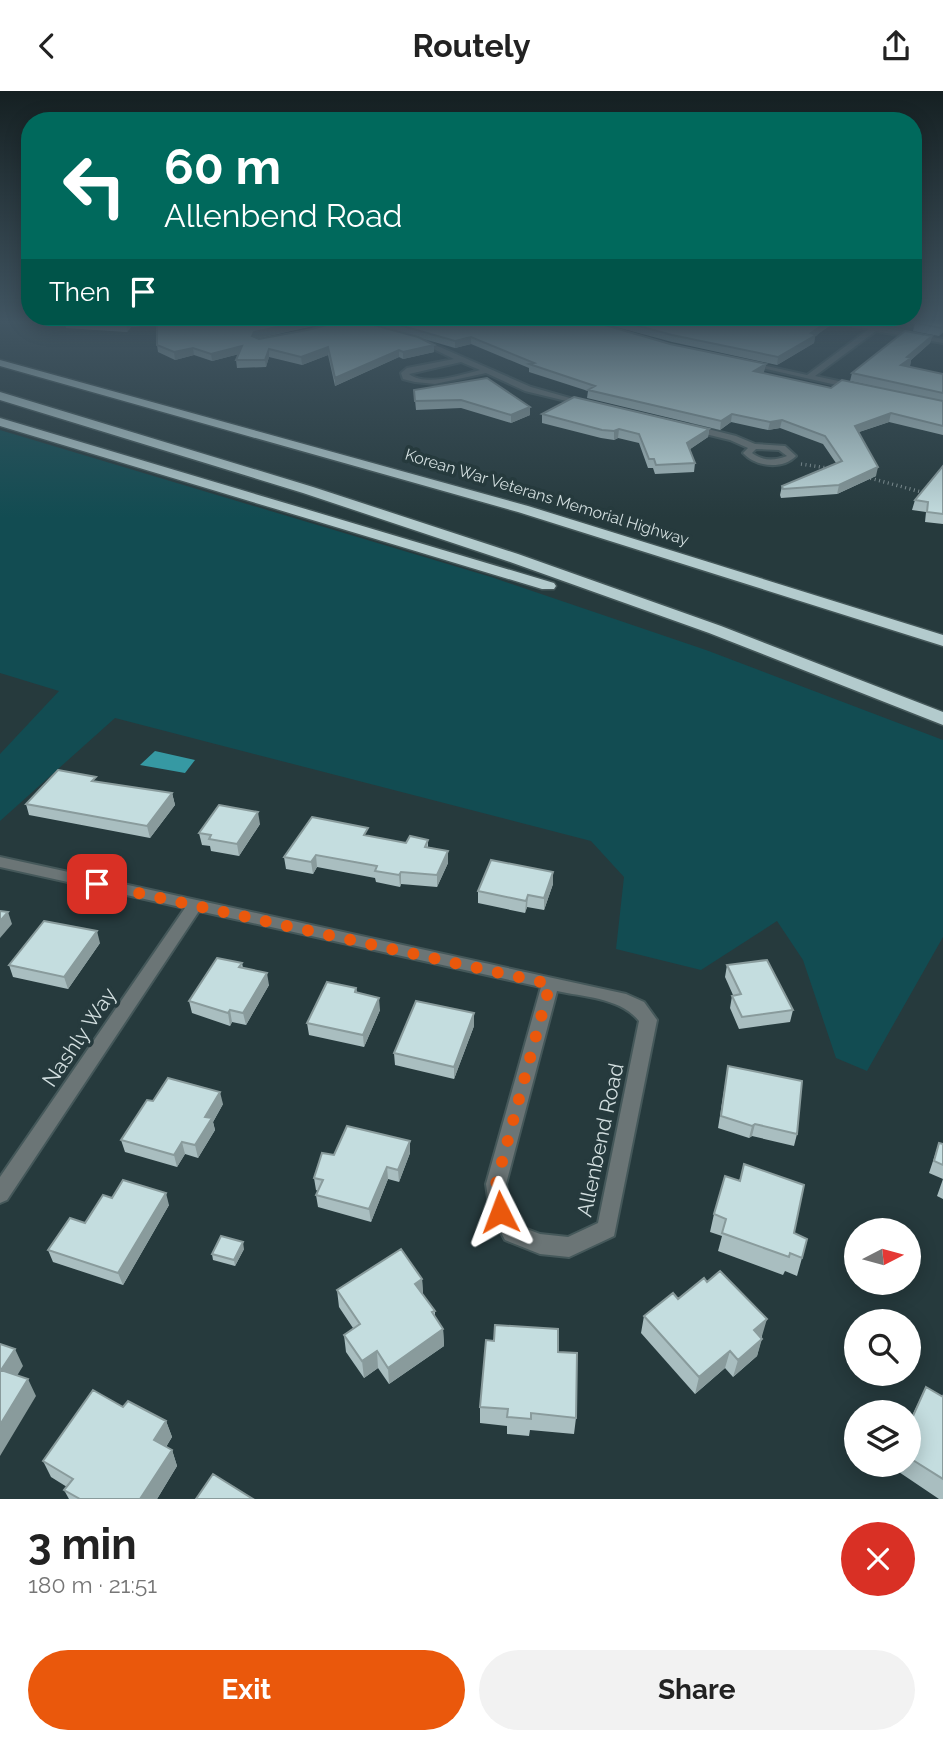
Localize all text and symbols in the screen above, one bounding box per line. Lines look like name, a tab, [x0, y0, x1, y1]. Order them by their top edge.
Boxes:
icon: back	[28, 27, 66, 65]
text: Routely	[413, 27, 530, 64]
icon: share	[877, 27, 915, 65]
text: 60 m	[164, 138, 281, 195]
icon: left	[49, 140, 140, 231]
text: Allenbend Road	[164, 197, 402, 234]
icon: arrive	[124, 273, 162, 311]
text: Then	[49, 277, 110, 307]
street label: Korean War Veterans Memorial Highway	[403, 445, 691, 549]
pin	[67, 854, 127, 914]
icon: arrive	[78, 865, 116, 903]
street label: Nashly Way	[37, 983, 121, 1091]
street label: Allenbend Road	[572, 1061, 628, 1219]
position arrow	[463, 1175, 537, 1249]
north arrow	[844, 1218, 920, 1295]
map controls	[844, 1218, 921, 1477]
button: search	[844, 1309, 921, 1386]
button: layers	[844, 1400, 921, 1477]
text: 3 min	[28, 1520, 137, 1569]
button: close	[841, 1522, 915, 1596]
text: 180 m · 21:51	[28, 1571, 157, 1598]
button: Exit	[28, 1650, 465, 1730]
button: Share	[479, 1650, 915, 1730]

